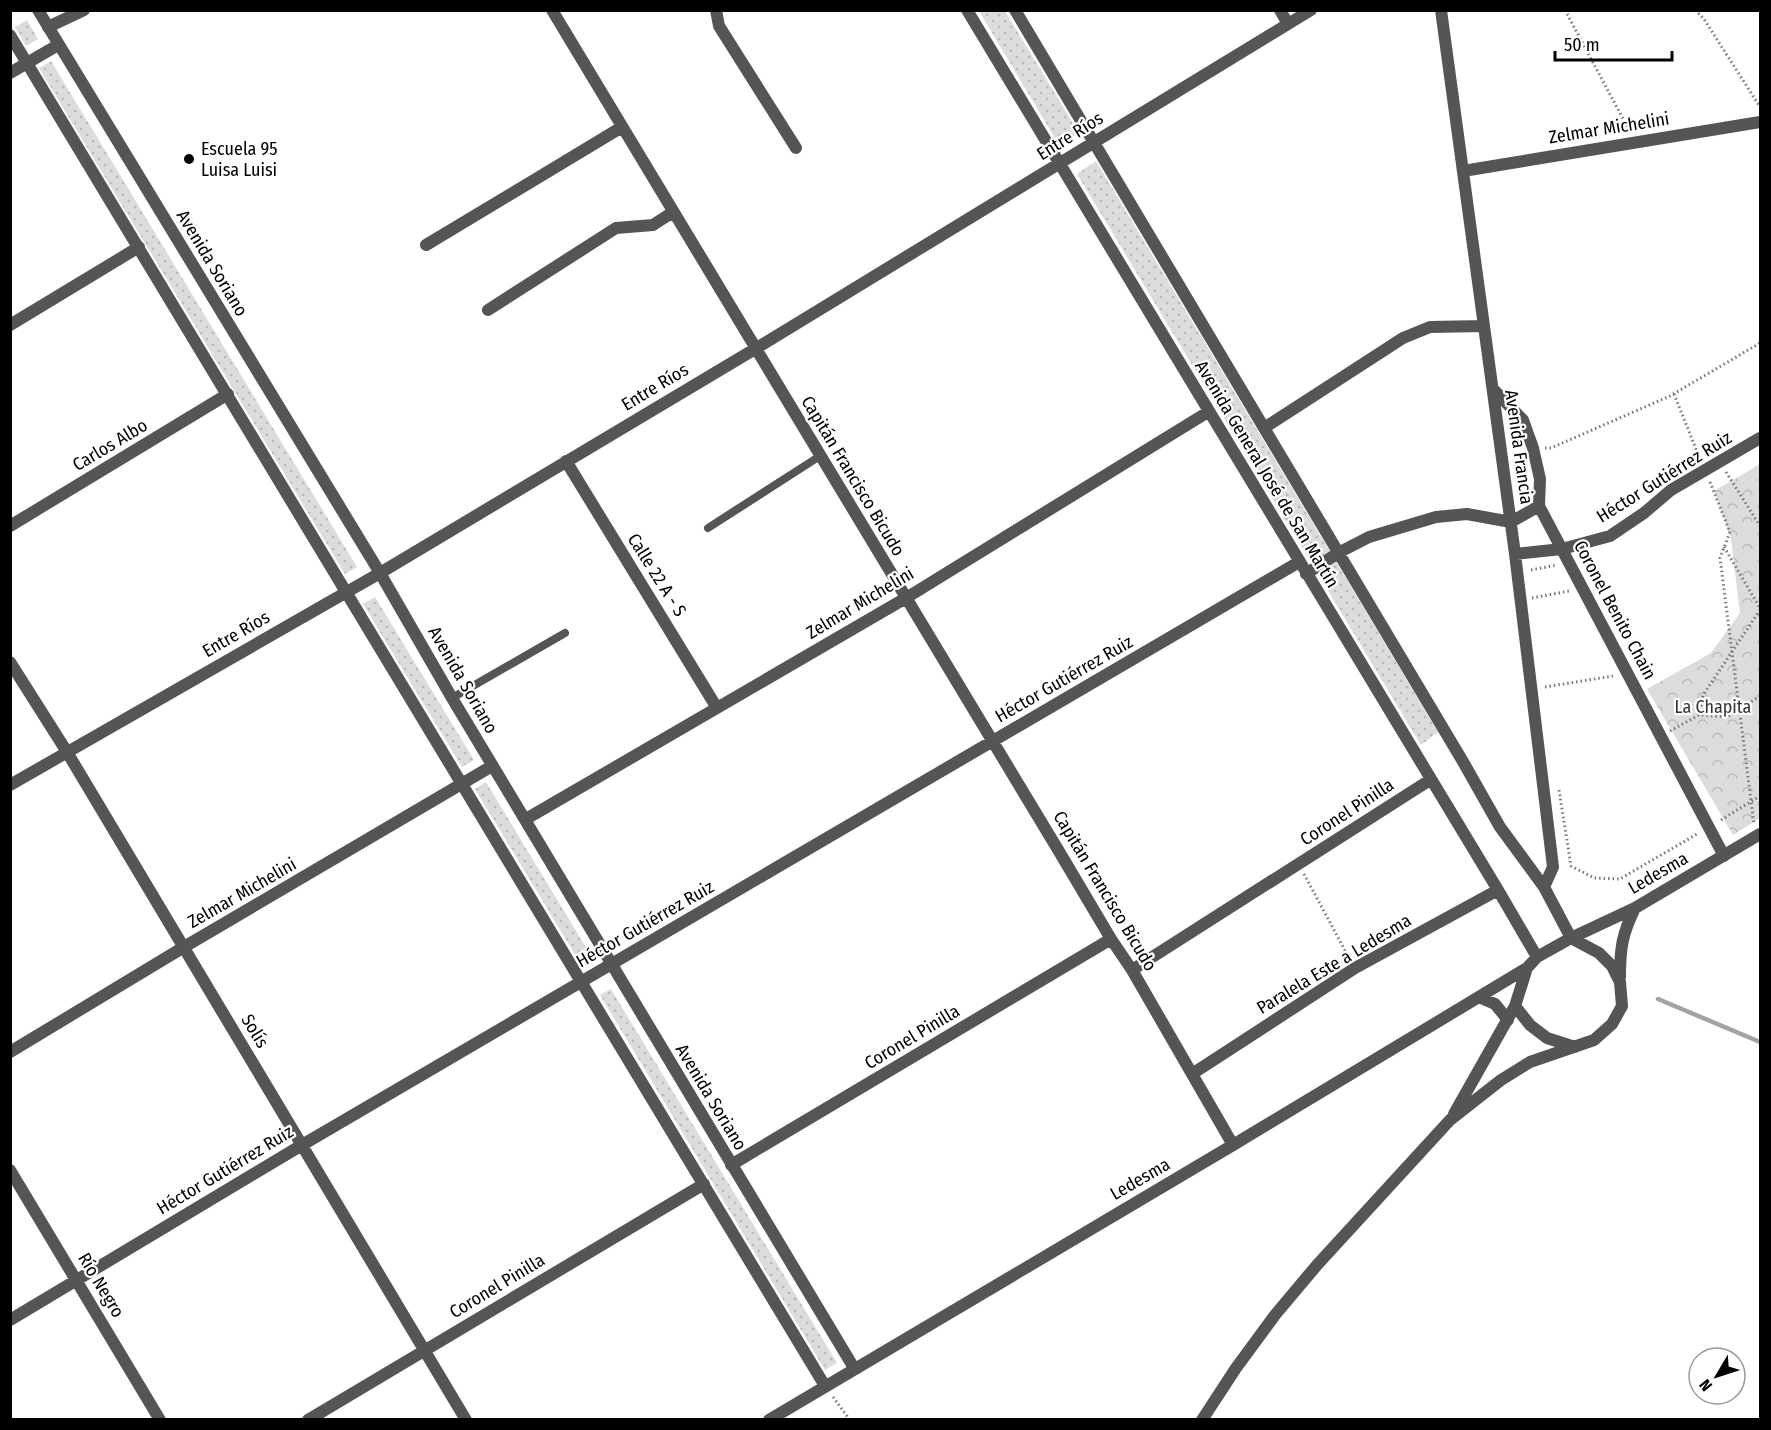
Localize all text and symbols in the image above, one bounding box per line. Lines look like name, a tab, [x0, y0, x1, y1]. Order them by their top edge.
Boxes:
scale bar	[1555, 24, 1672, 62]
text: 50 m	[1564, 34, 1600, 56]
street label: Entre Ríos	[1033, 107, 1107, 165]
street label: Zelmar Michelini	[1547, 108, 1671, 148]
place label: Escuela 95 Luisa Luisi	[201, 138, 278, 181]
marker: Escuela 95 Luisa Luisi	[182, 152, 196, 166]
street label: Avenida Soriano	[172, 206, 252, 320]
street label: Avenida General José de San Martín	[1190, 356, 1344, 592]
street label: Entre Ríos	[618, 358, 693, 415]
street label: Avenida Francia	[1500, 388, 1538, 506]
street label: Capitán Francisco Bicudo	[796, 392, 910, 560]
street label: Carlos Albo	[69, 414, 151, 476]
street label: Héctor Gutiérrez Ruiz	[1592, 427, 1736, 527]
street label: Calle 22 A - S	[623, 529, 691, 621]
street label: Coronel Benito Chain	[1569, 537, 1661, 683]
street label: Zelmar Michelini	[802, 562, 918, 644]
street label: Entre Ríos	[198, 606, 274, 662]
street label: Avenida Soriano	[423, 623, 503, 737]
street label: Héctor Gutiérrez Ruiz	[991, 631, 1137, 727]
park label: La Chapita	[1675, 696, 1752, 718]
street label: Coronel Pinilla	[1296, 774, 1398, 850]
street label: Capitán Francisco Bicudo	[1048, 807, 1162, 975]
street label: Ledesma	[1624, 847, 1692, 899]
street label: Zelmar Michelini	[184, 853, 300, 933]
street label: Héctor Gutiérrez Ruiz	[572, 876, 718, 972]
street label: Paralela Este a Ledesma	[1253, 909, 1415, 1019]
street label: Coronel Pinilla	[860, 1000, 964, 1074]
street label: Solís	[236, 1010, 274, 1052]
street label: Avenida Soriano	[671, 1040, 751, 1154]
street label: Héctor Gutiérrez Ruiz	[153, 1121, 297, 1219]
street label: Ledesma	[1106, 1153, 1174, 1205]
street label: Río Negro	[73, 1249, 129, 1321]
street label: Coronel Pinilla	[445, 1249, 549, 1323]
north arrow	[1687, 1346, 1747, 1406]
text: N	[1695, 1375, 1716, 1395]

